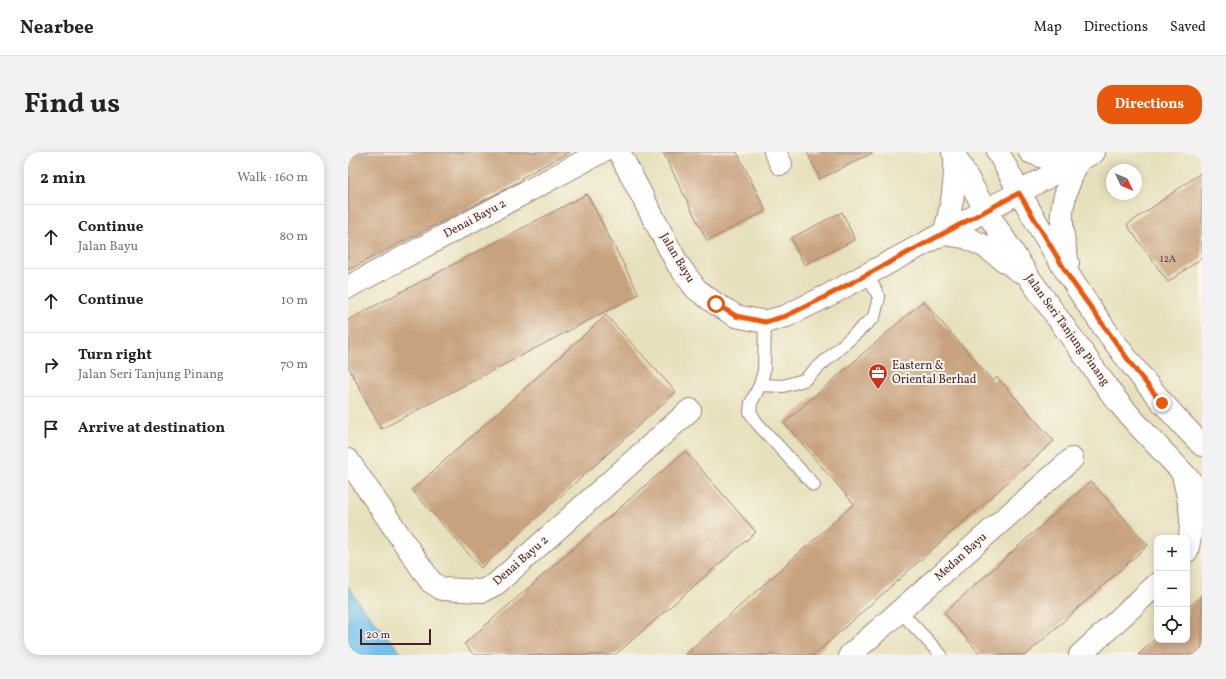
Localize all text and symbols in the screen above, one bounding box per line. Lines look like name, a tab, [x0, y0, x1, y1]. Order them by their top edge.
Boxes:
text: Nearbee	[20, 15, 94, 41]
text: Map	[1034, 18, 1062, 37]
text: Directions	[1084, 18, 1148, 37]
text: Saved	[1170, 18, 1206, 37]
text: Find us	[24, 85, 120, 124]
button: Directions	[1097, 85, 1202, 124]
north arrow	[1106, 164, 1142, 200]
text: 2 min	[40, 167, 86, 190]
text: Walk · 160 m	[237, 169, 308, 187]
street label: Denai Bayu 2	[441, 196, 509, 242]
text: Continue	[78, 217, 143, 238]
icon: ahead	[40, 226, 62, 248]
text: 80 m	[279, 228, 308, 246]
street label: Jalan Bayu	[656, 230, 698, 286]
text: Jalan Bayu	[78, 238, 138, 256]
house number: 12A	[1160, 252, 1176, 266]
street label: Jalan Seri Tanjung Pinang	[1021, 271, 1113, 389]
icon: ahead	[40, 290, 62, 312]
text: Continue	[78, 290, 143, 311]
text: 10 m	[281, 292, 308, 310]
route start	[707, 295, 725, 313]
text: Turn right	[78, 345, 152, 366]
icon: right	[40, 354, 62, 376]
text: 70 m	[280, 356, 308, 374]
place label: Eastern & Oriental Berhad	[892, 358, 977, 388]
office icon: Eastern & Oriental Berhad	[867, 362, 889, 390]
text: Jalan Seri Tanjung Pinang	[78, 366, 224, 384]
route end	[1153, 394, 1171, 412]
icon: arrive	[40, 418, 62, 440]
text: Arrive at destination	[78, 418, 225, 439]
street label: Medan Bayu	[931, 529, 991, 585]
street label: Denai Bayu 2	[490, 532, 552, 590]
map controls	[1154, 535, 1190, 643]
button: +	[1154, 535, 1190, 571]
button: −	[1154, 571, 1190, 607]
button: locate	[1154, 607, 1190, 643]
scale bar	[360, 627, 431, 646]
text: 20 m	[366, 628, 390, 643]

